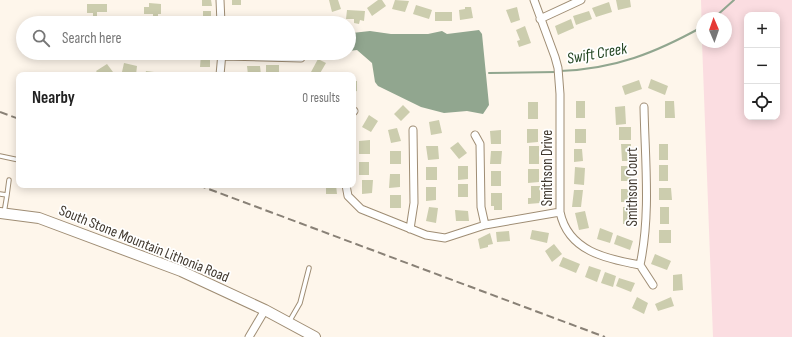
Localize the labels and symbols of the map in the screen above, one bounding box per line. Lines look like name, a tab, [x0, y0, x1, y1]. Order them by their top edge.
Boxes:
north arrow	[696, 12, 732, 48]
water label: Swift Creek	[566, 39, 629, 69]
street label: Smithson Drive	[538, 130, 557, 206]
street label: Smithson Court	[623, 147, 642, 226]
street label: South Stone Mountain Lithonia Road	[56, 201, 232, 287]

